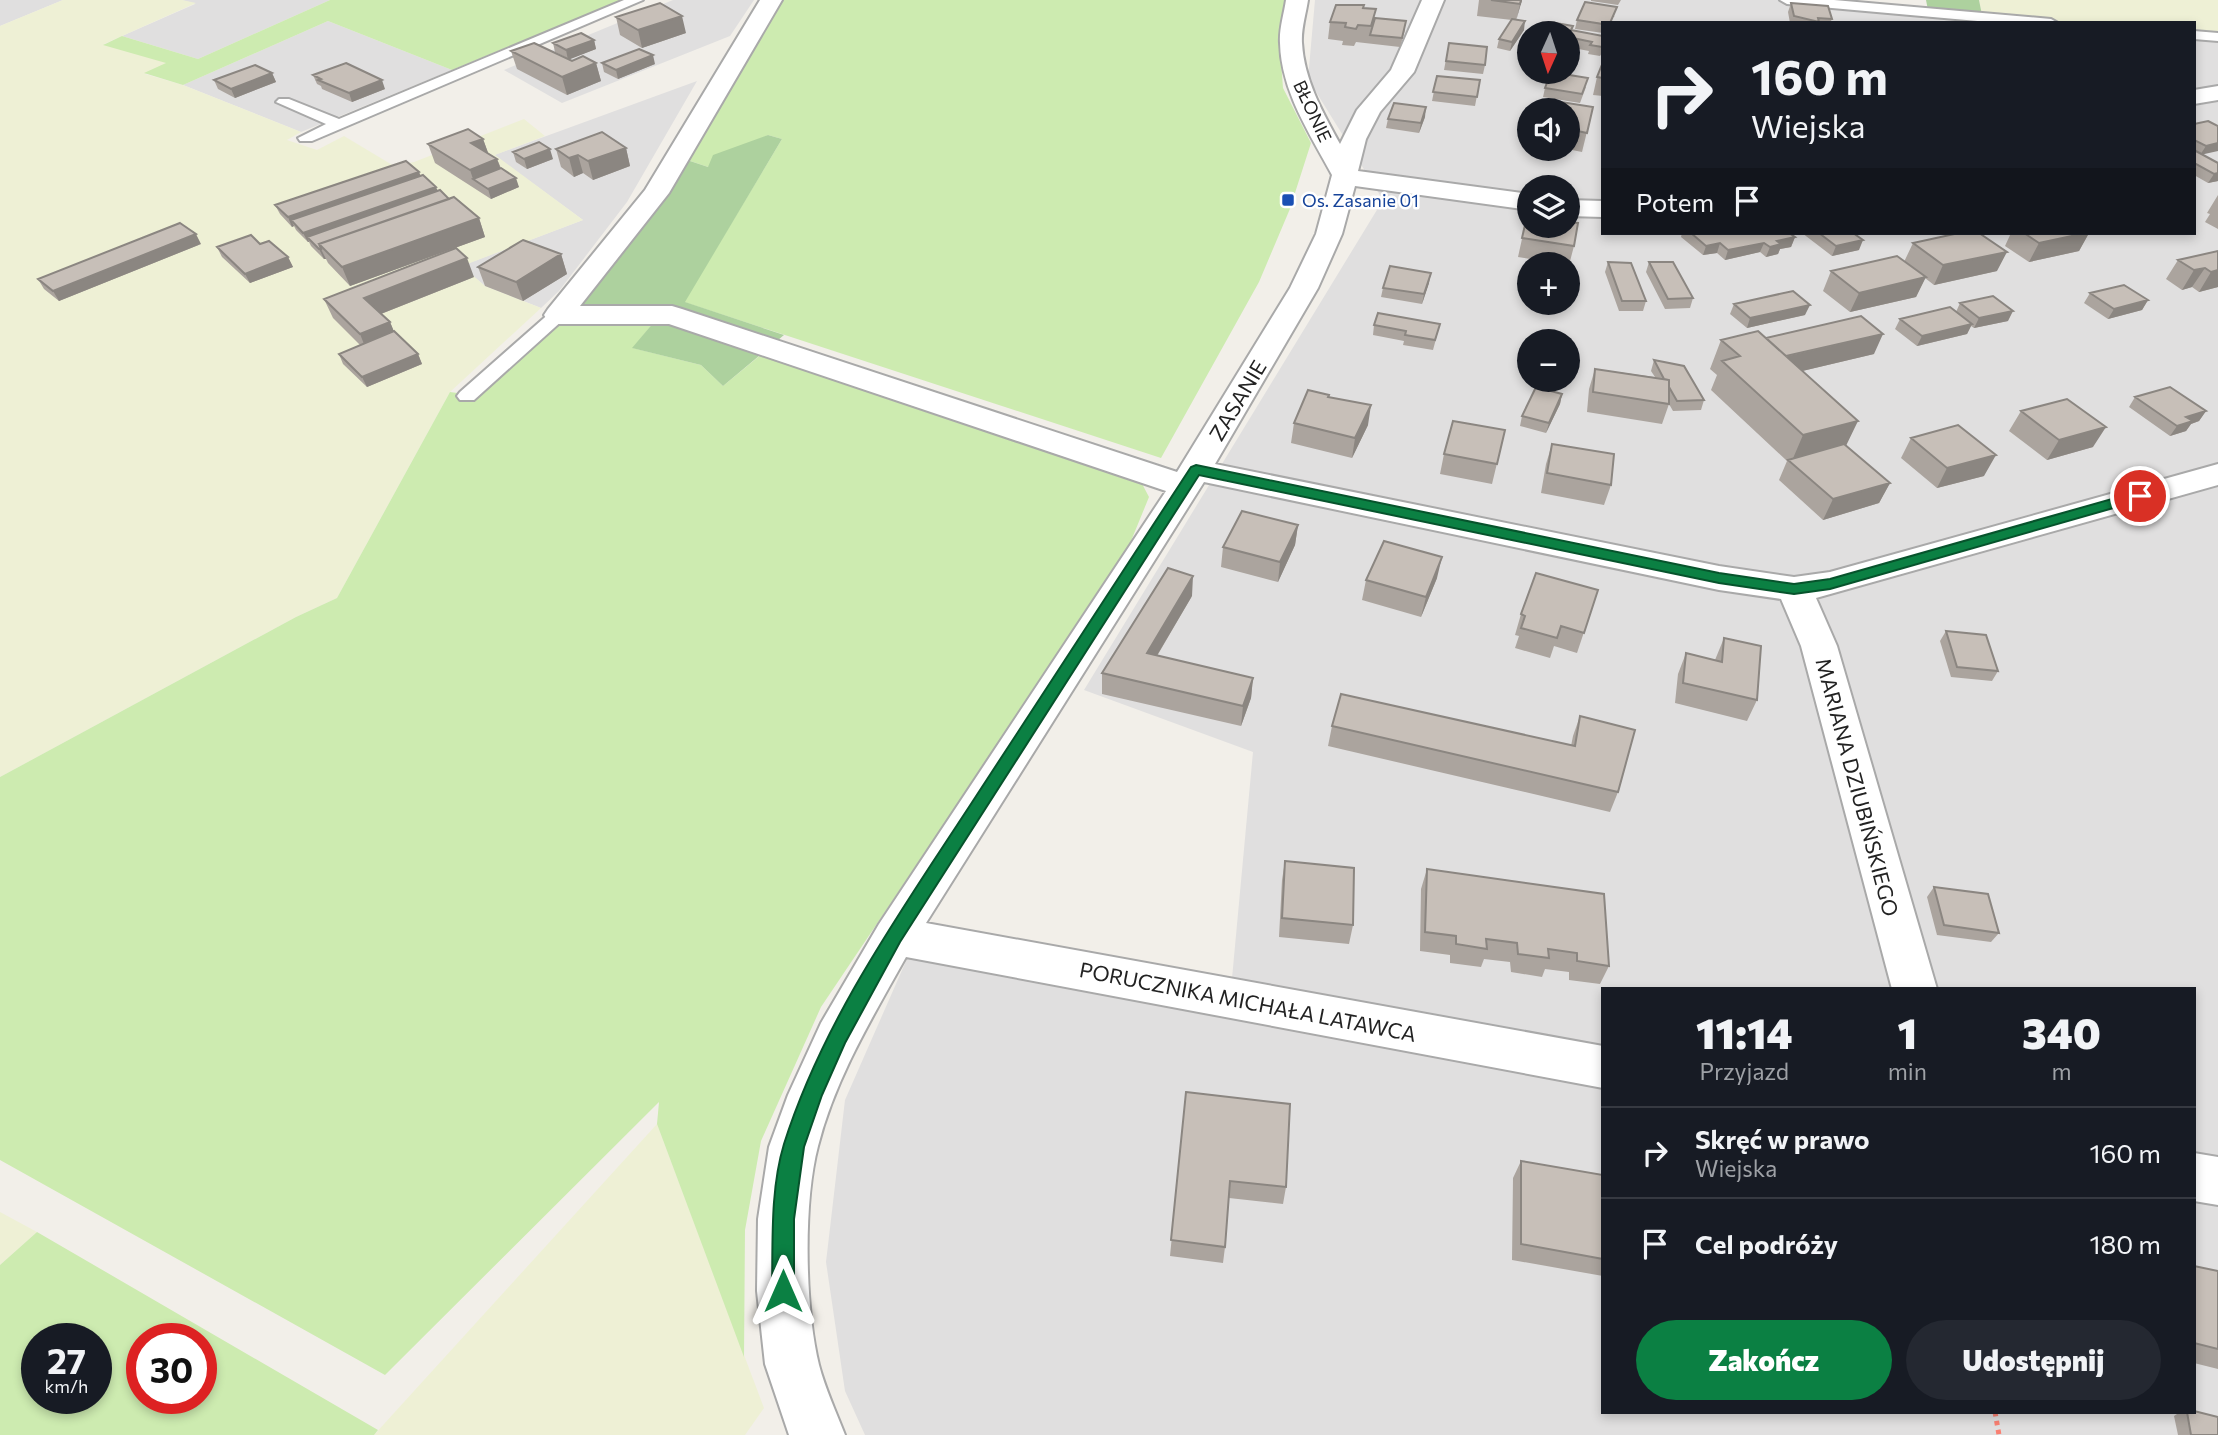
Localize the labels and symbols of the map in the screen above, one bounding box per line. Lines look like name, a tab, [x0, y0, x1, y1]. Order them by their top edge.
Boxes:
north arrow	[1517, 21, 1580, 84]
street label: BŁONIE	[1289, 77, 1337, 145]
place label: Os. Zasanie 01	[1302, 189, 1419, 211]
marker: Os. Zasanie 01	[1280, 192, 1296, 208]
street label: ZASANIE	[1203, 355, 1271, 445]
pin	[2110, 466, 2170, 526]
street label: MARIANA DZIUBIŃSKIEGO	[1811, 655, 1905, 919]
street label: PORUCZNIKA MICHAŁA LATAWCA	[1077, 956, 1419, 1046]
position arrow	[746, 1254, 820, 1328]
speed limit sign: 30	[126, 1323, 217, 1414]

